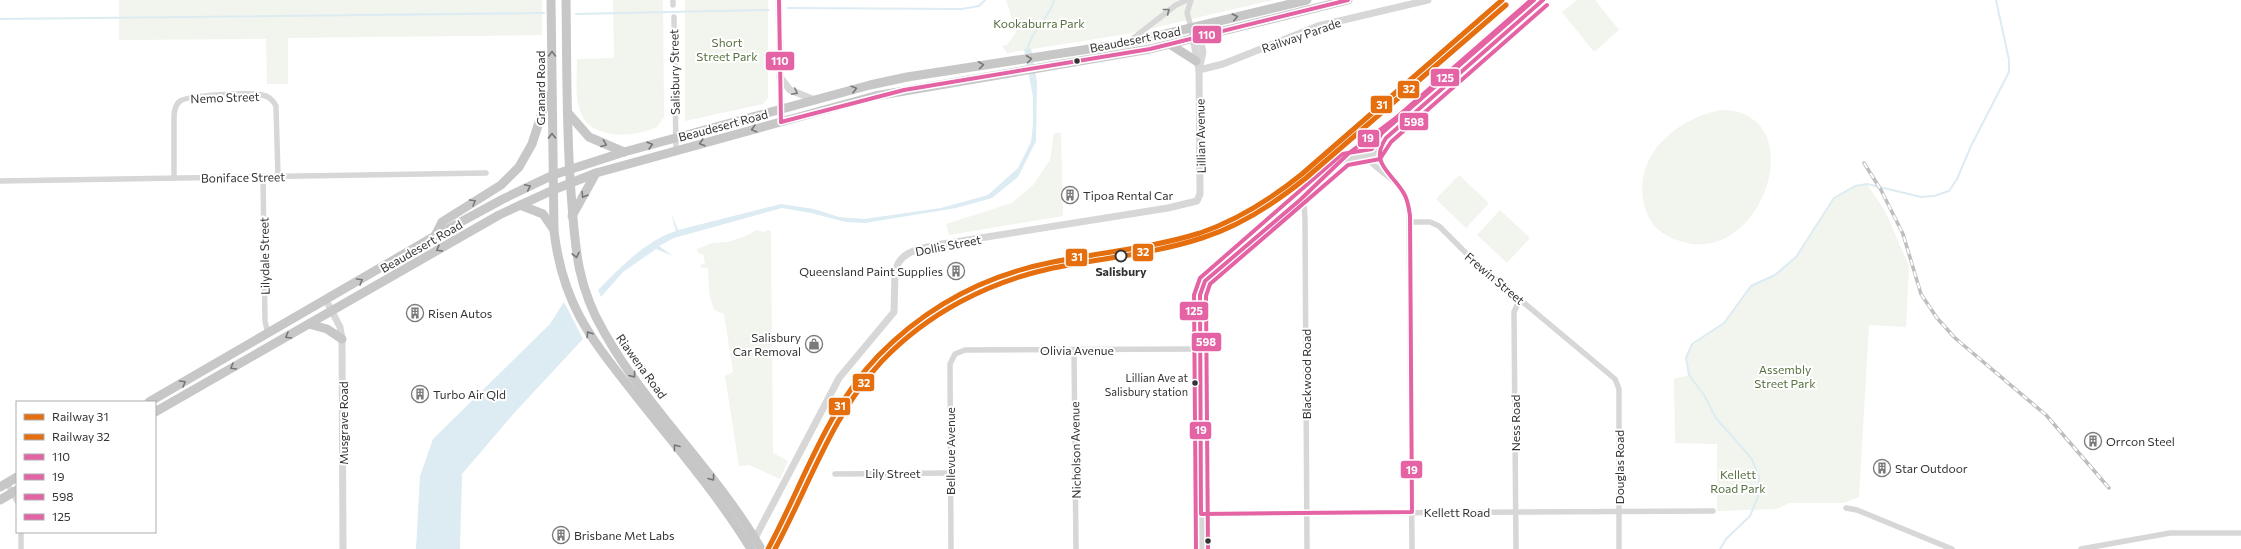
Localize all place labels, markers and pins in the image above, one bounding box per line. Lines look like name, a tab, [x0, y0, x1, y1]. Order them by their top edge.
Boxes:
unlabelled marker	[1072, 56, 1082, 66]
building icon: Tipoa Rental Car	[1060, 185, 1080, 205]
place label: Tipoa Rental Car	[1083, 188, 1174, 202]
marker: Salisbury	[1114, 249, 1128, 263]
building icon: Queensland Paint Supplies	[946, 261, 966, 281]
place label: Queensland Paint Supplies	[799, 264, 943, 278]
place label: Salisbury	[1095, 264, 1147, 278]
building icon: Risen Autos	[405, 303, 425, 323]
place label: Risen Autos	[428, 306, 492, 320]
place label: Salisbury Car Removal	[733, 330, 801, 358]
shop icon: Salisbury Car Removal	[804, 334, 824, 354]
place label: Lillian Ave at Salisbury station	[1105, 371, 1188, 398]
marker: Lillian Ave at Salisbury station	[1190, 378, 1200, 388]
building icon: Turbo Air Qld	[410, 384, 430, 404]
place label: Turbo Air Qld	[433, 387, 506, 401]
building icon: Orrcon Steel	[2083, 431, 2103, 451]
place label: Orrcon Steel	[2106, 434, 2175, 448]
building icon: Star Outdoor	[1872, 458, 1892, 478]
place label: Star Outdoor	[1895, 461, 1968, 475]
building icon: Brisbane Met Labs	[551, 525, 571, 545]
place label: Brisbane Met Labs	[574, 528, 674, 542]
unlabelled marker	[1203, 536, 1213, 546]

